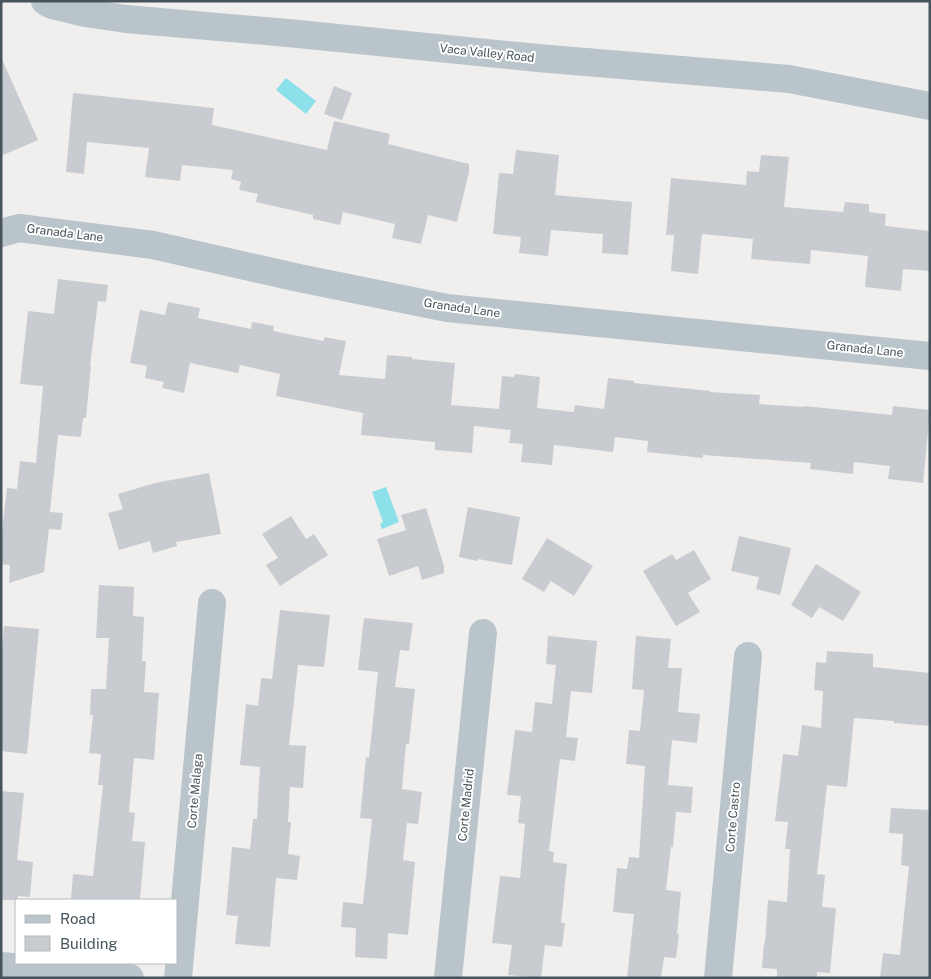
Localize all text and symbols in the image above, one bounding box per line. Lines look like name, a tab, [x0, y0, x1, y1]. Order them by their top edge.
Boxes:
street label: Vaca Valley Road	[439, 41, 535, 65]
street label: Granada Lane	[26, 221, 104, 245]
street label: Granada Lane	[423, 296, 501, 320]
street label: Granada Lane	[826, 338, 904, 360]
street label: Corte Malaga	[185, 753, 205, 829]
street label: Corte Madrid	[455, 768, 477, 842]
street label: Corte Castro	[723, 781, 743, 853]
legend	[15, 899, 178, 964]
text: Road	[60, 910, 96, 927]
text: Building	[60, 935, 118, 952]

